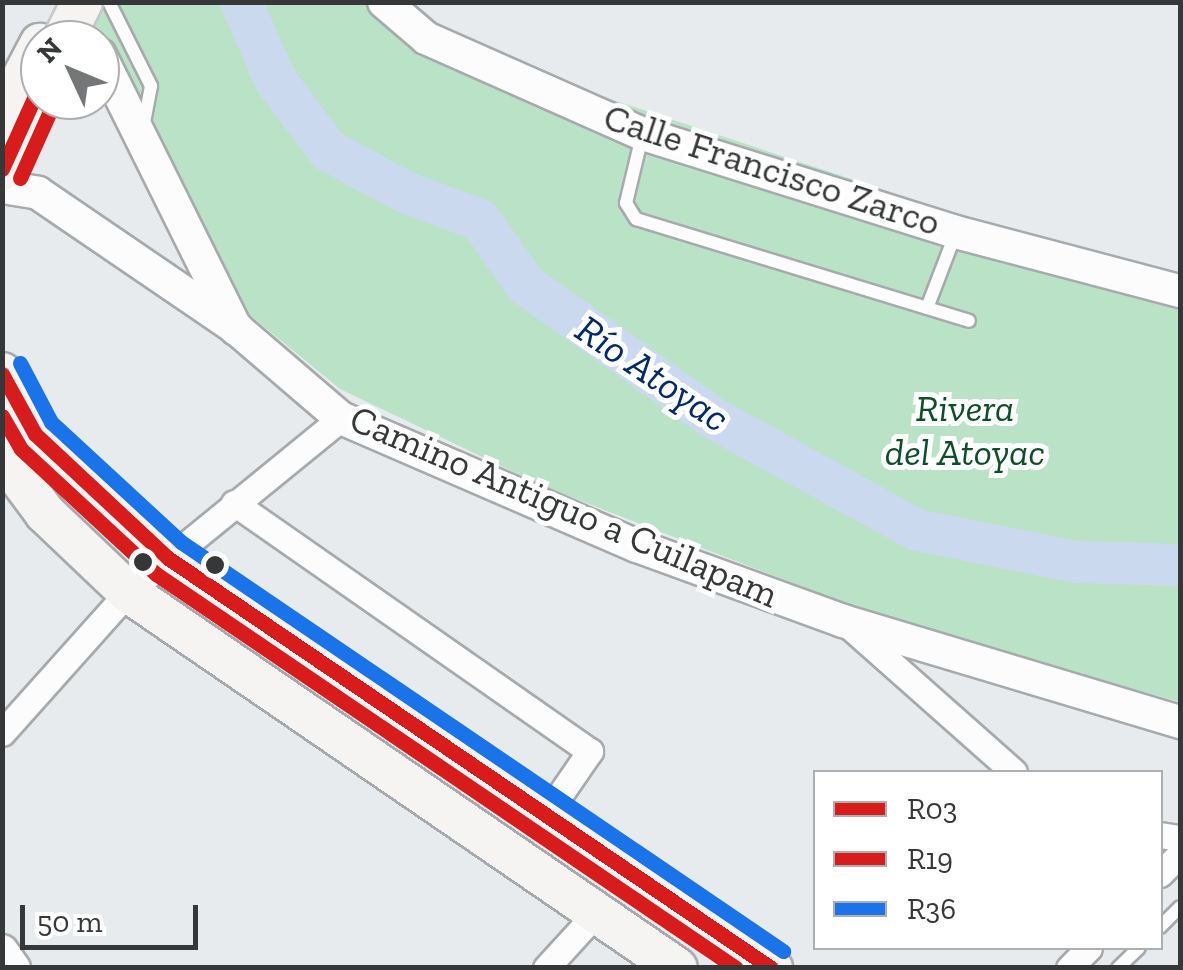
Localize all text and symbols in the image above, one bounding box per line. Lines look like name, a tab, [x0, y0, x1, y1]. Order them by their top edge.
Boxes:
north arrow	[20, 20, 120, 120]
text: N	[30, 31, 69, 69]
street label: Calle Francisco Zarco	[598, 94, 946, 246]
water label: Río Atoyac	[567, 304, 739, 442]
park label: Rivera del Atoyac	[884, 386, 1046, 476]
street label: Camino Antiguo a Cuilapam	[343, 396, 785, 618]
unlabelled marker	[133, 552, 153, 572]
unlabelled marker	[205, 555, 225, 575]
legend	[813, 770, 1163, 950]
text: R03	[907, 791, 957, 827]
text: R19	[907, 841, 953, 877]
scale bar	[25, 885, 202, 947]
text: R36	[907, 891, 956, 927]
text: 50 m	[37, 904, 102, 940]

